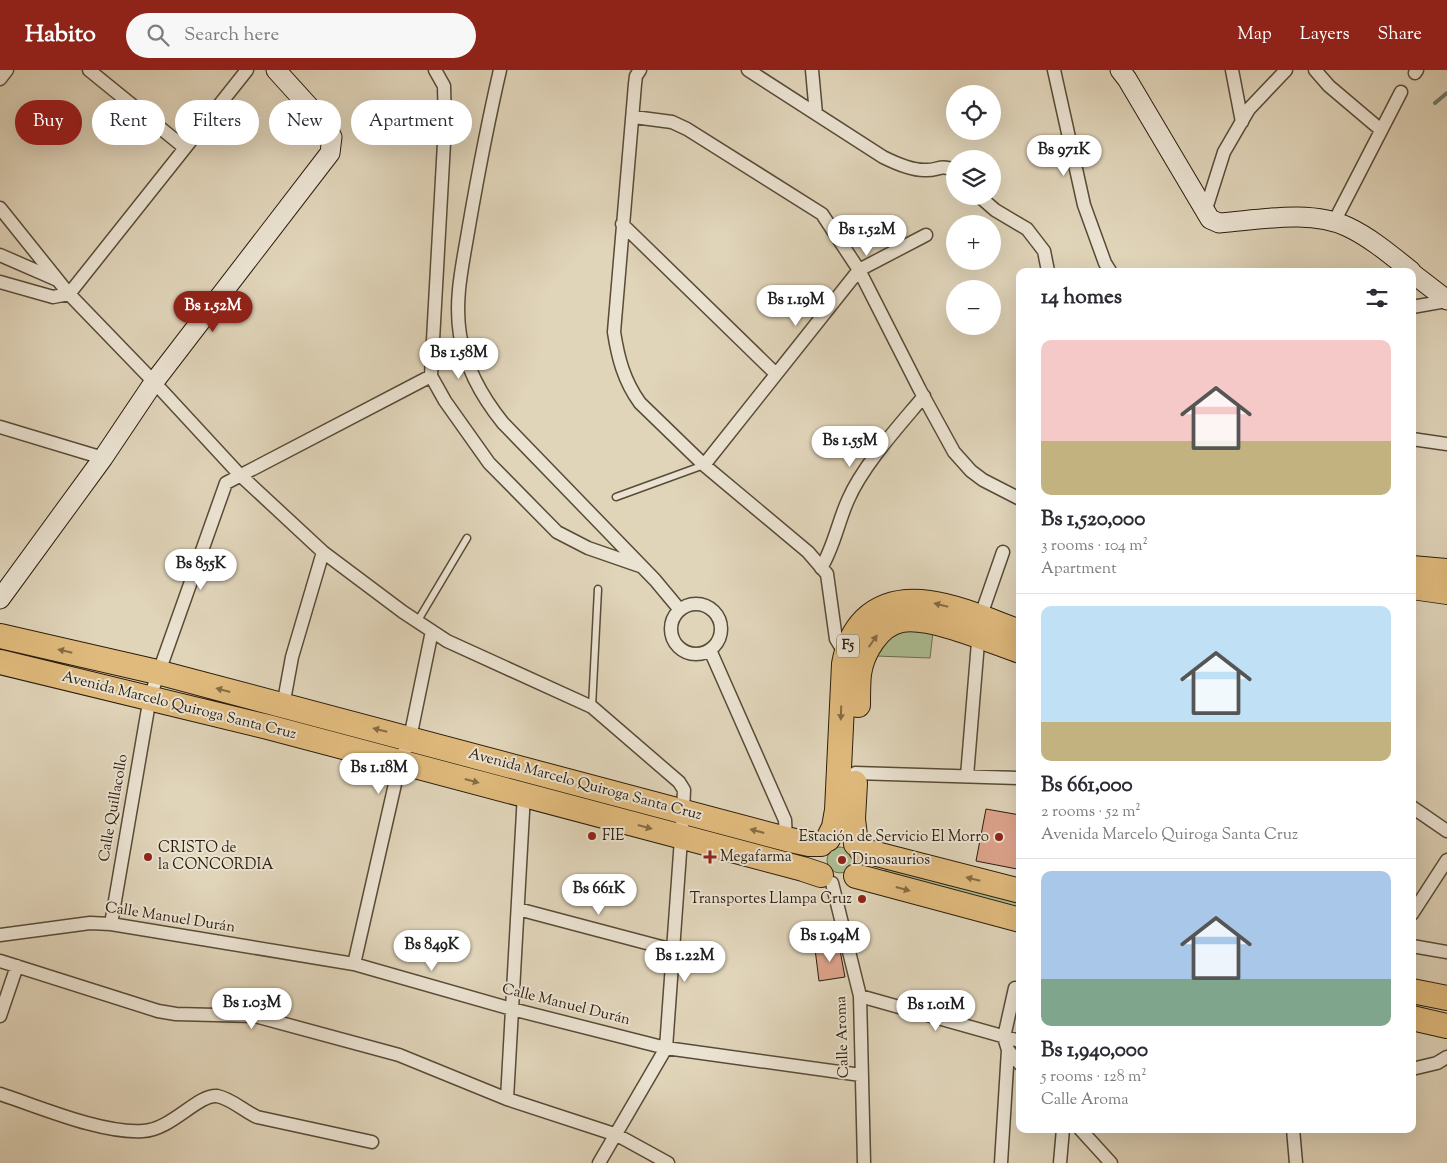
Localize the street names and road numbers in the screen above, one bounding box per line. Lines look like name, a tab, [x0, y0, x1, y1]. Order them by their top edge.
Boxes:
road number: F5	[837, 634, 859, 658]
street label: Avenida Marcelo Quiroga Santa Cruz	[60, 667, 299, 745]
street label: Avenida Marcelo Quiroga Santa Cruz	[466, 744, 704, 826]
street label: Calle Quillacollo	[94, 752, 134, 864]
street label: Calle Manuel Durán	[103, 897, 237, 939]
street label: Calle Manuel Durán	[500, 979, 632, 1031]
street label: Calle Aroma	[831, 995, 855, 1078]

